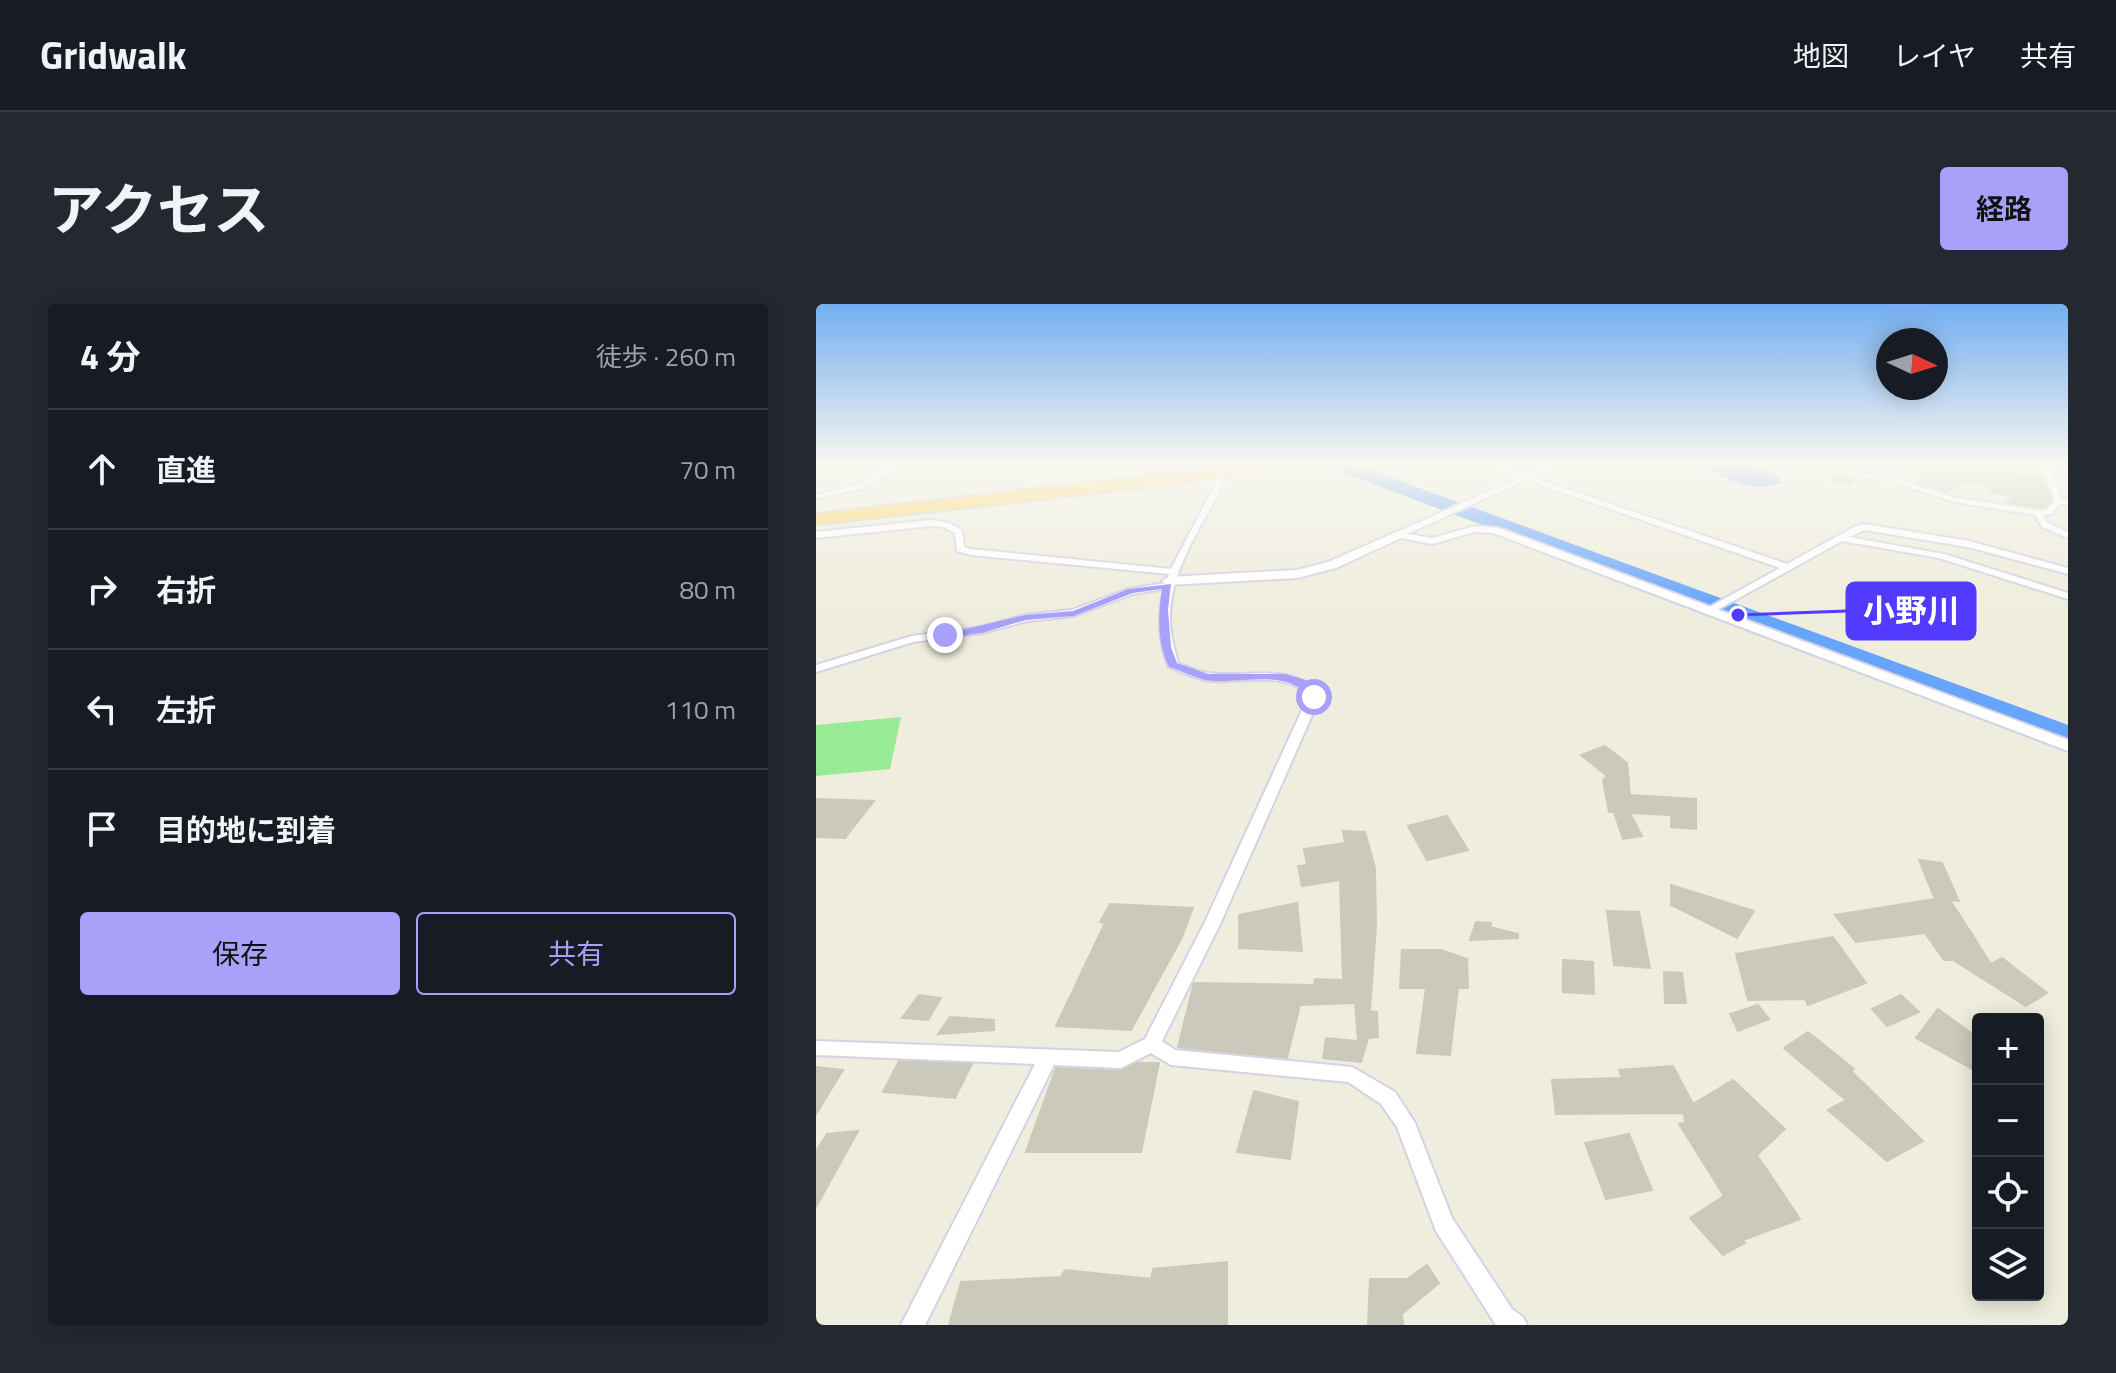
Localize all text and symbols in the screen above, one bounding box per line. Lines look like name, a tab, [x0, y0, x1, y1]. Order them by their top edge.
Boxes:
text: Gridwalk	[40, 26, 187, 84]
text: 地図	[1793, 34, 1849, 77]
text: レイヤ	[1893, 34, 1976, 77]
text: 共有	[2020, 34, 2076, 77]
text: アクセス	[48, 167, 269, 252]
button: 経路	[1940, 167, 2068, 250]
north arrow	[1876, 328, 1948, 400]
text: 4 分	[80, 330, 141, 382]
text: 徒歩 · 260 m	[596, 337, 736, 376]
icon: ahead	[80, 447, 124, 491]
text: 直進	[156, 447, 216, 493]
text: 70 m	[679, 450, 736, 489]
icon: right	[80, 567, 124, 611]
text: 右折	[156, 567, 216, 613]
text: 80 m	[679, 570, 736, 609]
callout: 小野川	[1847, 583, 1975, 639]
text: 小野川	[1863, 586, 1959, 634]
route end	[927, 617, 963, 653]
route start	[1296, 679, 1332, 715]
icon: left	[80, 687, 124, 731]
text: 左折	[156, 687, 216, 733]
text: 110 m	[665, 690, 736, 729]
icon: arrive	[80, 807, 124, 851]
text: 目的地に到着	[156, 807, 336, 853]
button: 保存	[80, 912, 400, 995]
button: 共有	[416, 912, 736, 995]
map controls	[1972, 1013, 2044, 1301]
button: +	[1972, 1013, 2044, 1085]
button: −	[1972, 1085, 2044, 1157]
button: locate	[1972, 1157, 2044, 1229]
button: layers	[1972, 1229, 2044, 1301]

